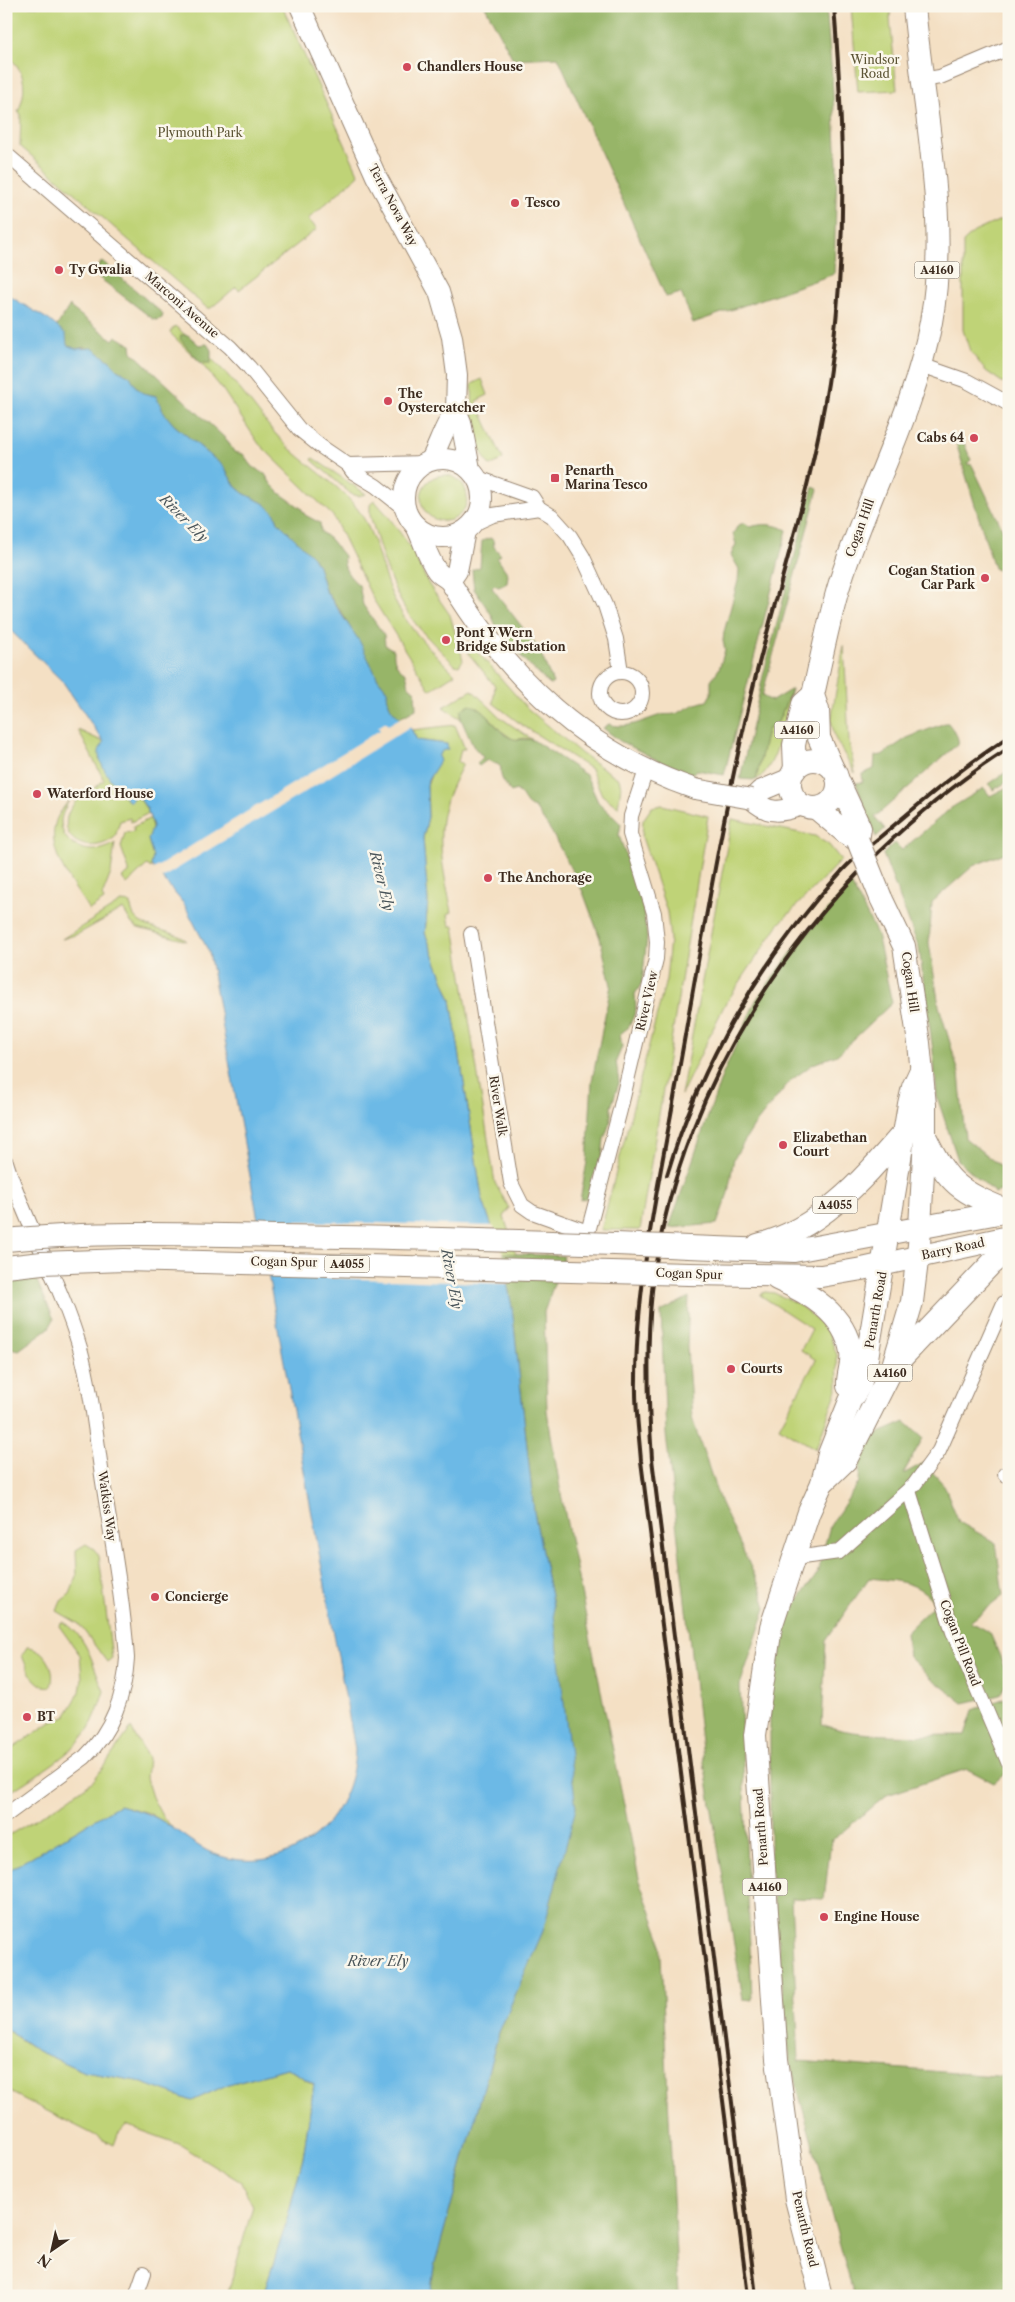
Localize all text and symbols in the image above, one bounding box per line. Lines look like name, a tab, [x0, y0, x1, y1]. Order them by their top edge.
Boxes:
park label: Windsor Road	[849, 52, 900, 81]
place label: Chandlers House	[417, 59, 523, 74]
marker: Chandlers House	[401, 61, 413, 73]
park label: Plymouth Park	[157, 125, 244, 140]
street label: Terra Nova Way	[366, 161, 421, 249]
place label: Tesco	[525, 195, 561, 210]
marker: Tesco	[509, 197, 521, 209]
place label: Ty Gwalia	[69, 262, 133, 277]
road number: A4160	[914, 262, 960, 278]
marker: Ty Gwalia	[53, 264, 65, 276]
street label: Marconi Avenue	[142, 268, 223, 341]
place label: The Oystercatcher	[398, 386, 485, 415]
marker: The Oystercatcher	[382, 395, 394, 407]
place label: Cabs 64	[917, 430, 964, 445]
marker: Cabs 64	[968, 432, 980, 444]
place label: Penarth Marina Tesco	[565, 463, 648, 492]
marker: Penarth Marina Tesco	[549, 472, 561, 484]
water label: River Ely	[155, 489, 212, 546]
street label: Cogan Hill	[842, 496, 877, 559]
place label: Cogan Station Car Park	[888, 563, 976, 592]
marker: Cogan Station Car Park	[979, 572, 991, 584]
place label: Pont Y Wern Bridge Substation	[456, 625, 567, 654]
marker: Pont Y Wern Bridge Substation	[440, 634, 452, 646]
road number: A4160	[774, 722, 820, 738]
place label: Waterford House	[46, 786, 153, 801]
marker: Waterford House	[31, 788, 43, 800]
water label: River Ely	[366, 848, 398, 913]
place label: The Anchorage	[498, 870, 592, 885]
marker: The Anchorage	[482, 872, 494, 884]
street label: Cogan Hill	[899, 951, 922, 1014]
street label: River View	[632, 968, 661, 1033]
street label: River Walk	[486, 1074, 511, 1139]
place label: Elizabethan Court	[793, 1130, 868, 1159]
marker: Elizabethan Court	[777, 1139, 789, 1151]
road number: A4055	[812, 1196, 858, 1214]
street label: Barry Road	[920, 1234, 986, 1263]
water label: River Ely	[437, 1246, 467, 1311]
street label: Cogan Spur	[250, 1253, 318, 1270]
road number: A4055	[324, 1256, 370, 1272]
street label: Cogan Spur	[655, 1265, 723, 1282]
street label: Penarth Road	[861, 1270, 890, 1350]
place label: Courts	[741, 1361, 783, 1376]
marker: Courts	[725, 1363, 737, 1375]
road number: A4160	[868, 1365, 912, 1382]
street label: Watkiss Way	[95, 1469, 120, 1543]
place label: Concierge	[165, 1589, 228, 1604]
marker: Concierge	[149, 1591, 161, 1603]
street label: Cogan Pill Road	[937, 1597, 984, 1689]
place label: BT	[37, 1709, 56, 1724]
marker: BT	[21, 1711, 33, 1723]
street label: Penarth Road	[750, 1787, 771, 1866]
road number: A4160	[742, 1878, 788, 1895]
place label: Engine House	[834, 1909, 920, 1924]
marker: Engine House	[818, 1911, 830, 1923]
water label: River Ely	[347, 1952, 408, 1970]
street label: Penarth Road	[789, 2189, 822, 2269]
north arrow	[28, 2224, 78, 2274]
text: N	[35, 2250, 55, 2272]

